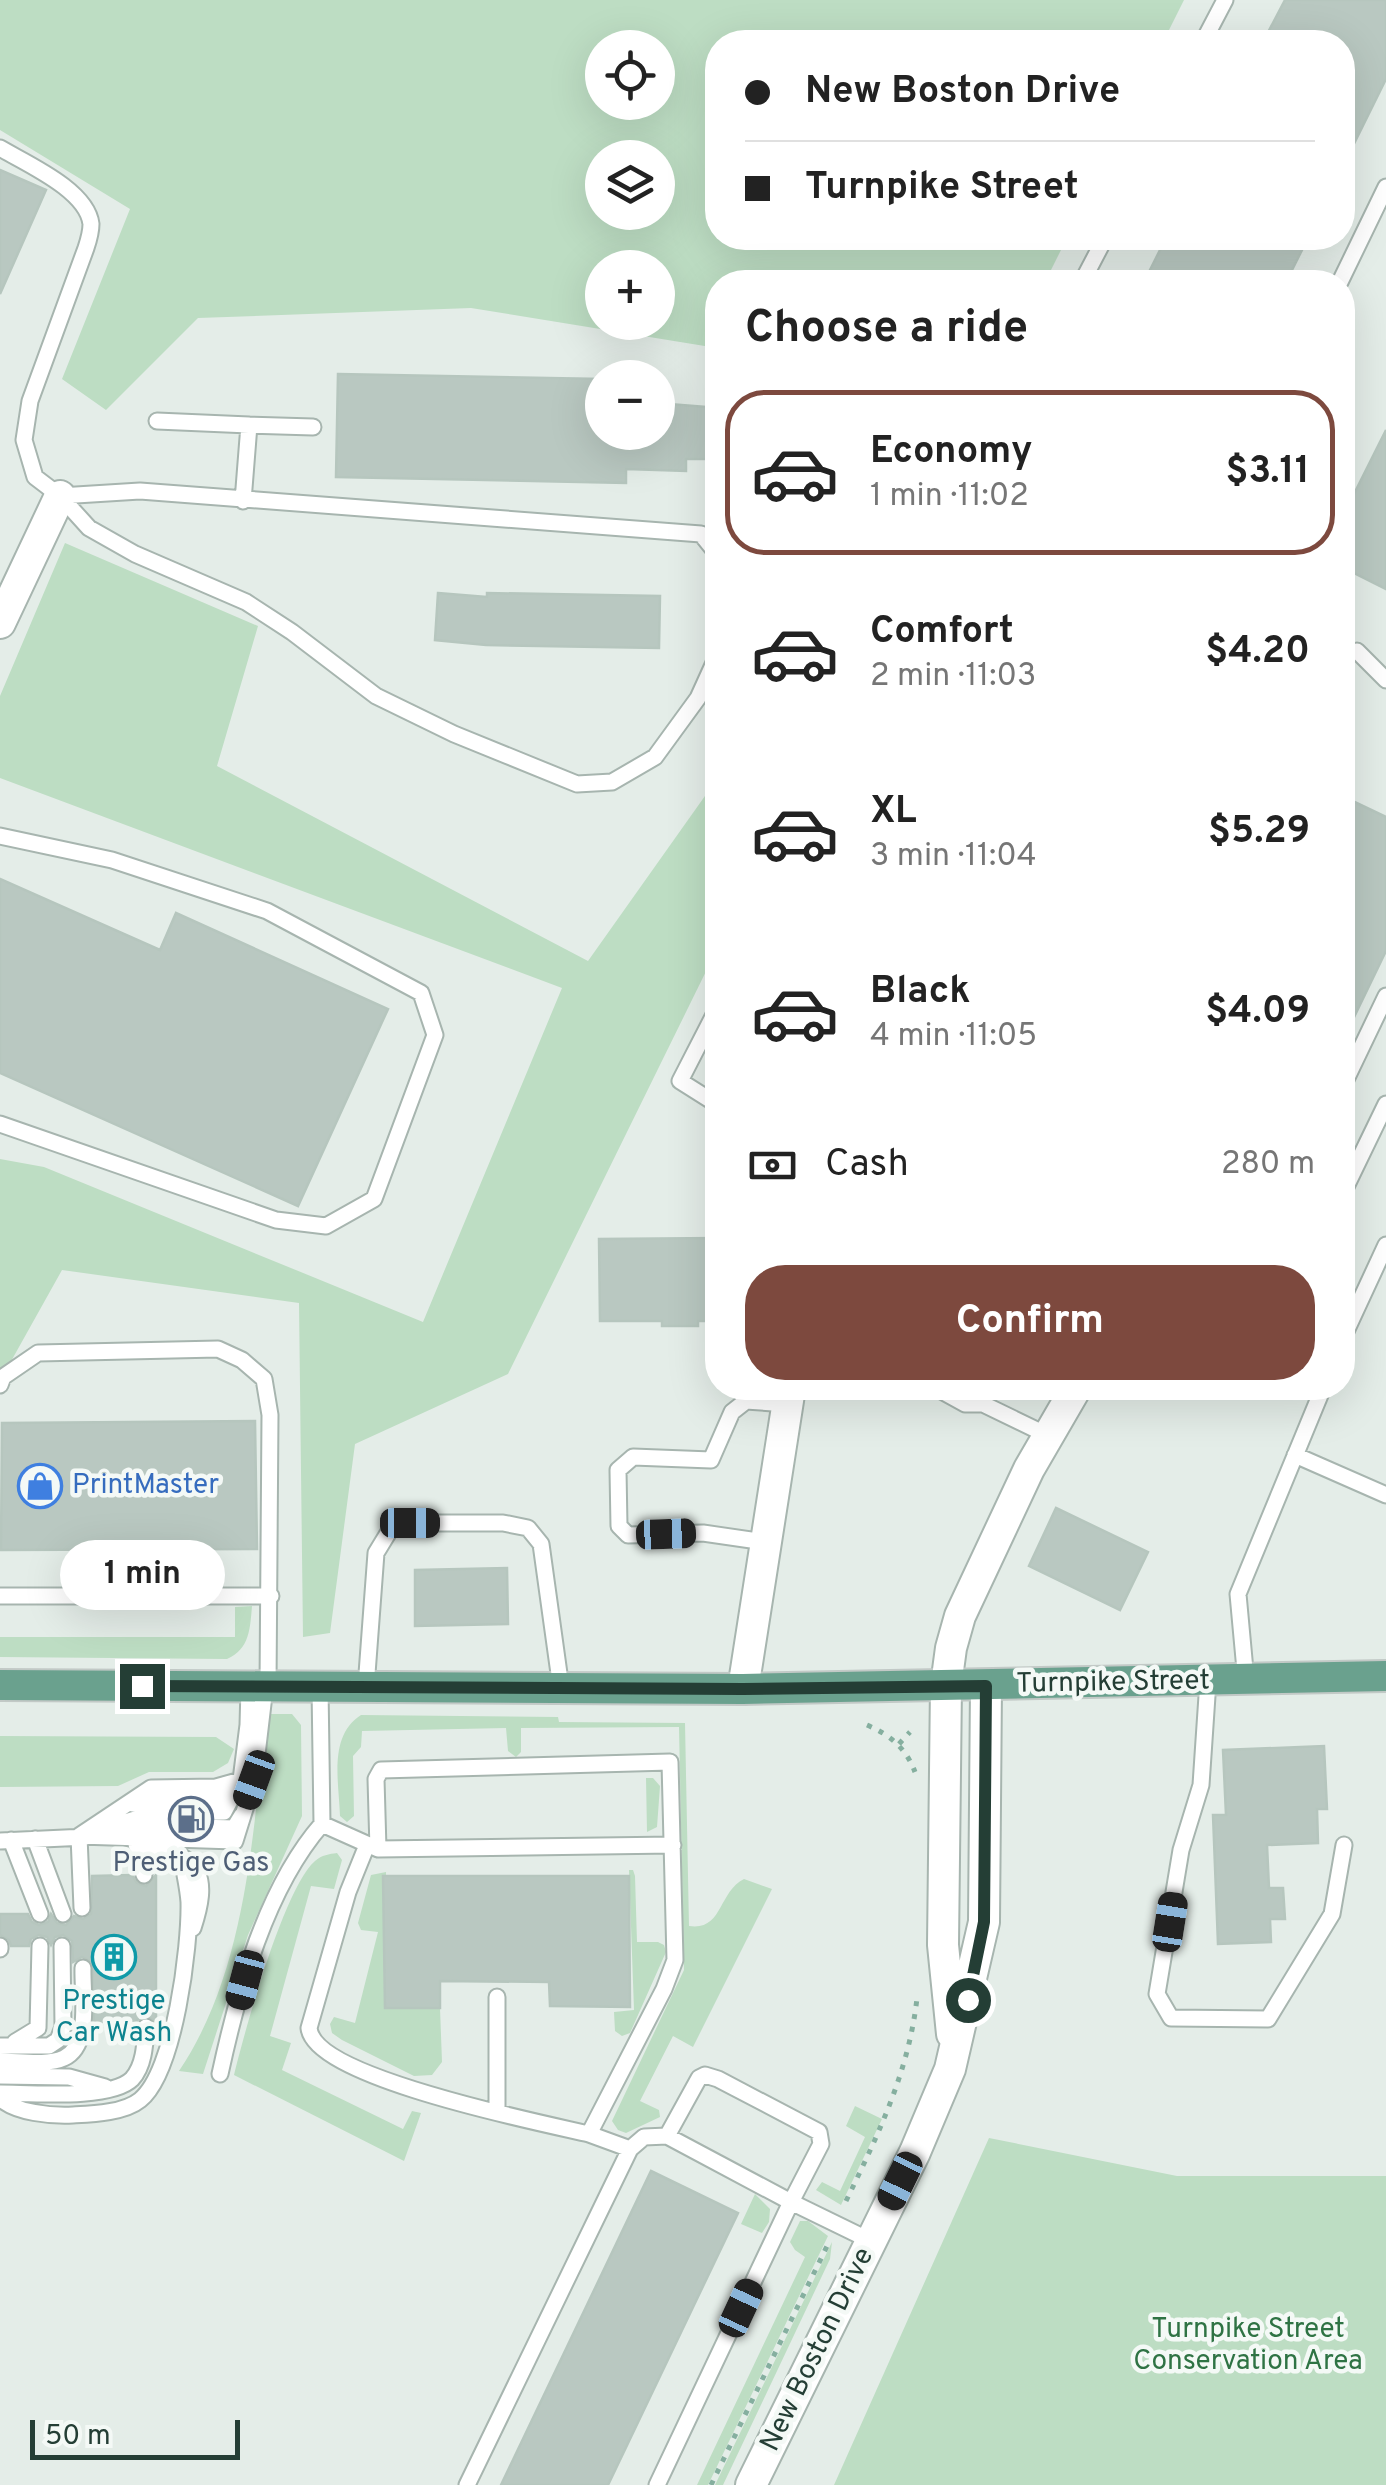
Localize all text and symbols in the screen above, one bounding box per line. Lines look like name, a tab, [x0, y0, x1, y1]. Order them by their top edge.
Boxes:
map controls	[585, 30, 675, 450]
button: locate	[585, 30, 675, 120]
text: New Boston Drive	[805, 68, 1120, 117]
button: layers	[585, 140, 675, 230]
text: Turnpike Street	[805, 164, 1079, 213]
button: +	[585, 250, 675, 340]
text: Choose a ride	[745, 301, 1028, 358]
button: −	[585, 360, 675, 450]
icon: car	[750, 428, 840, 518]
text: Economy	[870, 428, 1032, 477]
text: $3.11	[1226, 448, 1310, 497]
text: 1 min · 11:02	[870, 477, 1029, 517]
icon: car	[750, 608, 840, 698]
text: Comfort	[870, 608, 1014, 657]
text: $4.20	[1205, 628, 1310, 677]
text: 2 min · 11:03	[870, 657, 1036, 697]
icon: car	[750, 788, 840, 878]
text: XL	[870, 788, 917, 837]
text: $5.29	[1208, 808, 1310, 857]
text: 3 min · 11:04	[870, 837, 1037, 877]
icon: car	[750, 968, 840, 1058]
text: Black	[870, 968, 970, 1017]
text: $4.09	[1205, 988, 1310, 1037]
text: 4 min · 11:05	[870, 1017, 1037, 1057]
icon: cash	[745, 1138, 800, 1193]
text: Cash	[825, 1141, 909, 1190]
text: 280 m	[1221, 1145, 1315, 1185]
button: Confirm	[745, 1265, 1315, 1380]
shop icon: PrintMaster	[17, 1463, 63, 1509]
place label: PrintMaster	[72, 1468, 219, 1504]
car	[380, 1508, 440, 1538]
car	[635, 1518, 697, 1550]
callout: 1 min	[59, 1541, 224, 1611]
text: 1 min	[104, 1555, 181, 1595]
street label: Turnpike Street	[1016, 1663, 1210, 1703]
route end	[120, 1664, 165, 1709]
car	[230, 1747, 278, 1813]
fuel station icon: Prestige Gas	[168, 1796, 214, 1842]
place label: Prestige Gas	[113, 1846, 270, 1882]
car	[1150, 1890, 1190, 1954]
building icon: Prestige Car Wash	[91, 1934, 137, 1980]
car	[223, 1947, 267, 2013]
route start	[946, 1978, 991, 2023]
place label: Prestige Car Wash	[56, 1984, 172, 2052]
car	[873, 2147, 927, 2215]
street label: New Boston Drive	[753, 2242, 883, 2458]
car	[715, 2274, 767, 2342]
park label: Turnpike Street Conservation Area	[1133, 2312, 1363, 2380]
scale bar	[30, 2415, 240, 2460]
text: 50 m	[45, 2419, 111, 2455]

